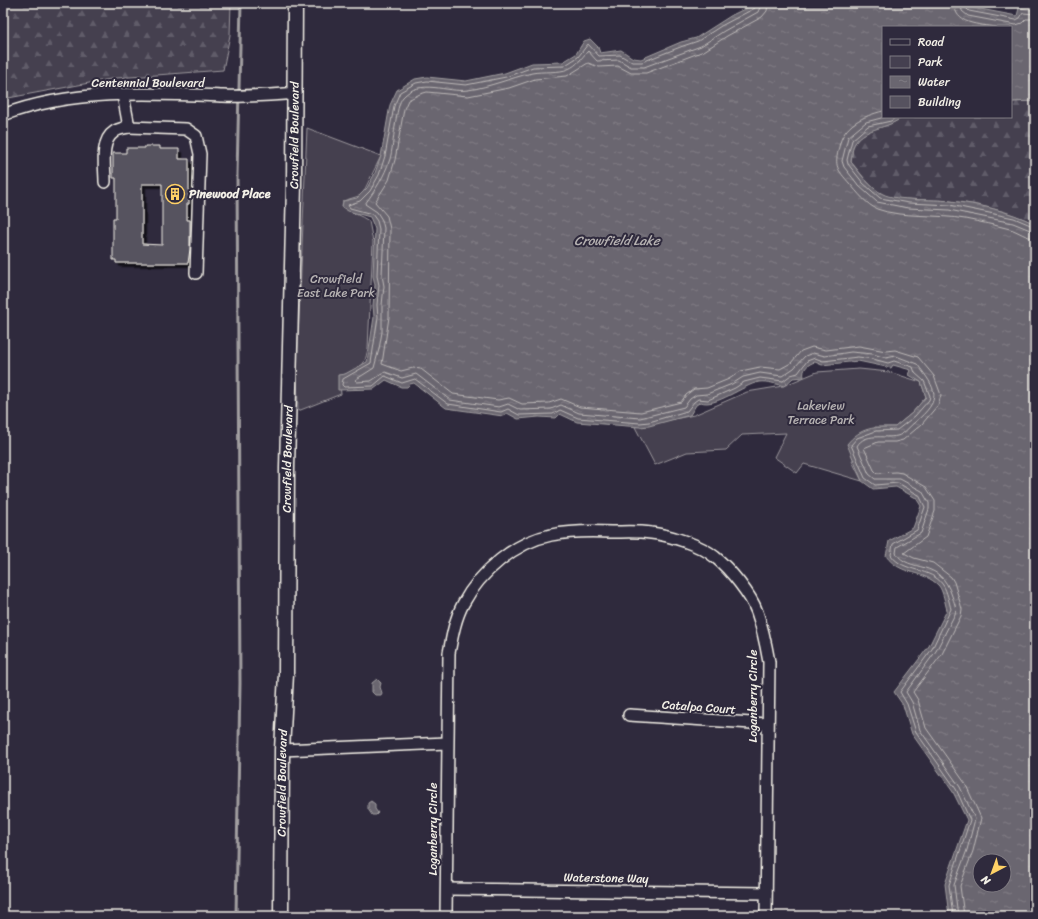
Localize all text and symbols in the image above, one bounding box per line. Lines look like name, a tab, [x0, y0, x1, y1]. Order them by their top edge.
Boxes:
legend	[882, 26, 1012, 118]
text: Road	[918, 31, 945, 53]
text: Park	[918, 51, 943, 73]
text: Water	[918, 71, 951, 93]
street label: Centennial Boulevard	[92, 72, 205, 94]
street label: Crowfield Boulevard	[283, 81, 306, 189]
text: Building	[918, 91, 961, 113]
building icon: Pinewood Place	[164, 183, 186, 205]
place label: Pinewood Place	[189, 183, 271, 205]
water label: Crowfield Lake	[574, 229, 661, 252]
park label: Crowfield East Lake Park	[297, 268, 376, 304]
park label: Lakeview Terrace Park	[787, 395, 855, 431]
street label: Crowfield Boulevard	[276, 405, 300, 513]
street label: Loganberry Circle	[742, 650, 764, 742]
street label: Catalpa Court	[661, 693, 737, 721]
street label: Crowfield Boulevard	[270, 728, 294, 837]
street label: Loganberry Circle	[422, 783, 444, 875]
north arrow	[972, 853, 1012, 893]
street label: Waterstone Way	[563, 866, 649, 890]
text: N	[976, 870, 996, 890]

